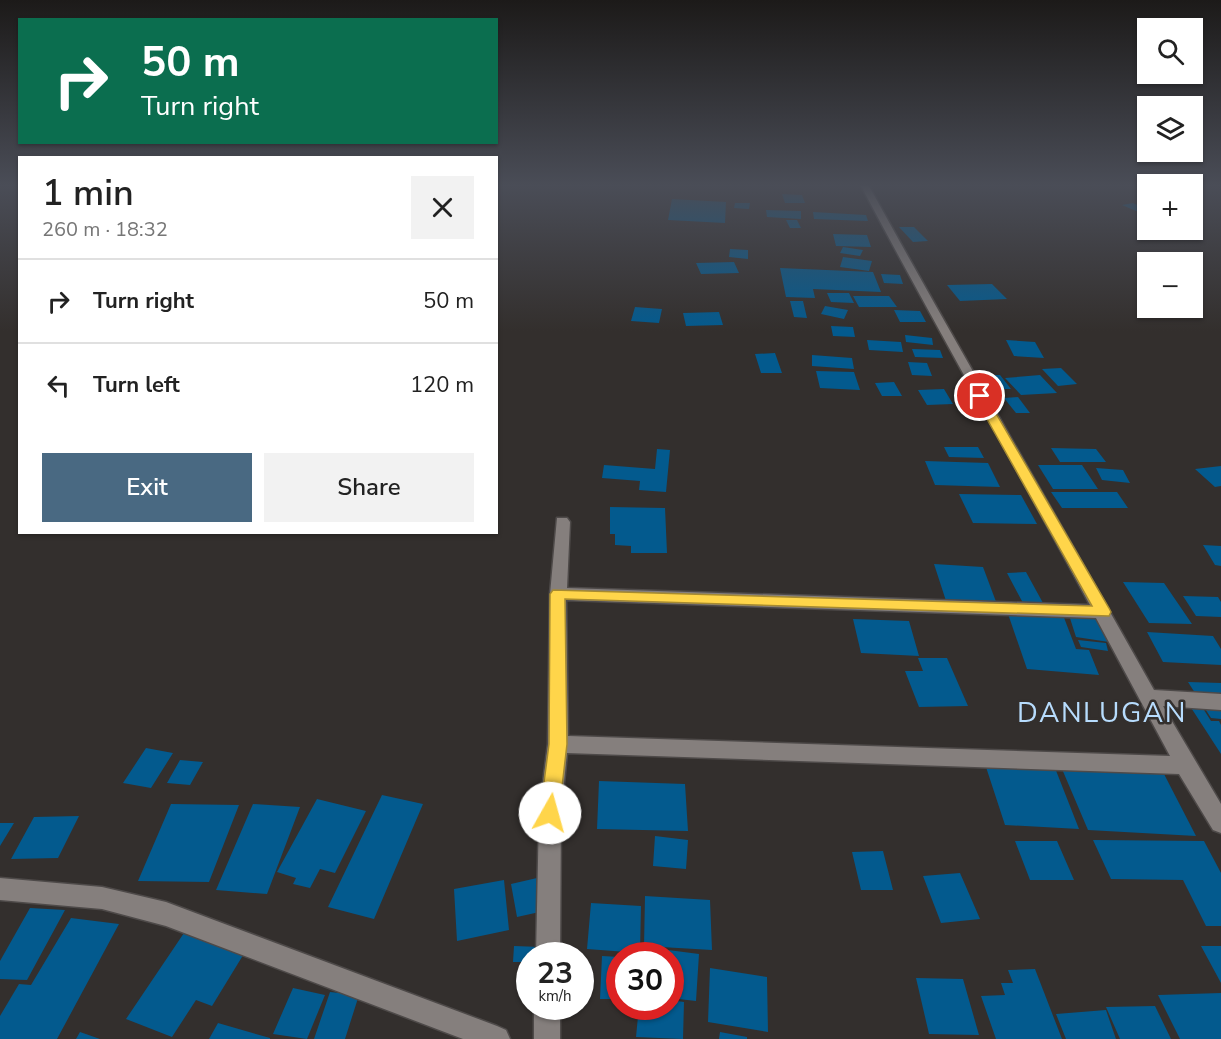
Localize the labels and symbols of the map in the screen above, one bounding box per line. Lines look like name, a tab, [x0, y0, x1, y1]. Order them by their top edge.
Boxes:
pin	[954, 370, 1005, 421]
district label: DANLUGAN	[1017, 694, 1187, 732]
position arrow	[518, 781, 582, 845]
speed limit sign: 30	[606, 942, 684, 1020]

